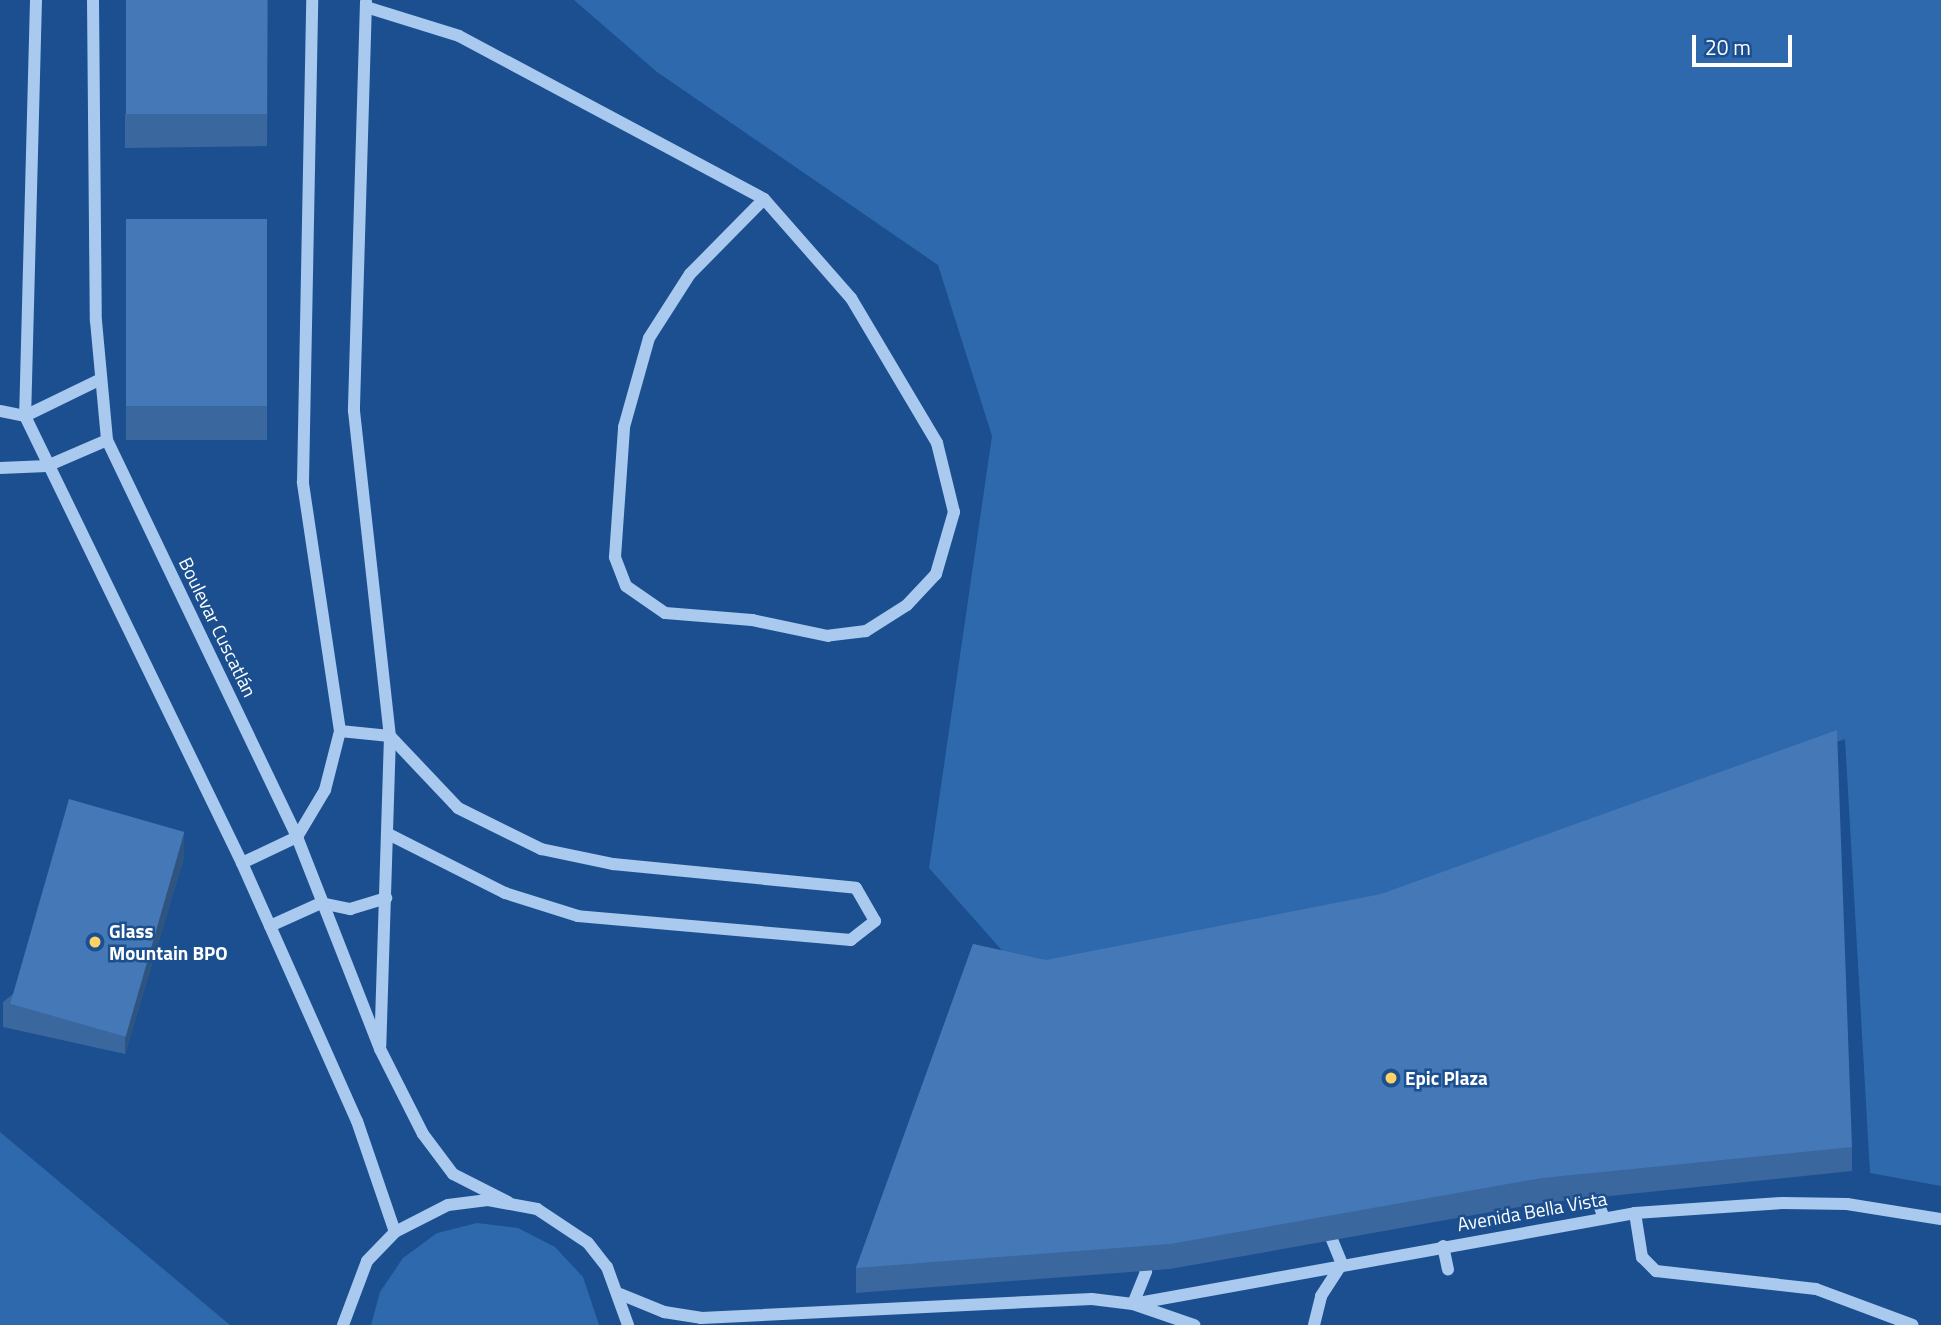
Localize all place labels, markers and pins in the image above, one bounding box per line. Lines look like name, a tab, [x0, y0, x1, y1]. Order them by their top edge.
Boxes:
place label: Glass Mountain BPO	[109, 920, 228, 964]
marker: Glass Mountain BPO	[87, 934, 103, 950]
place label: Epic Plaza	[1405, 1067, 1488, 1089]
marker: Epic Plaza	[1383, 1070, 1399, 1086]

